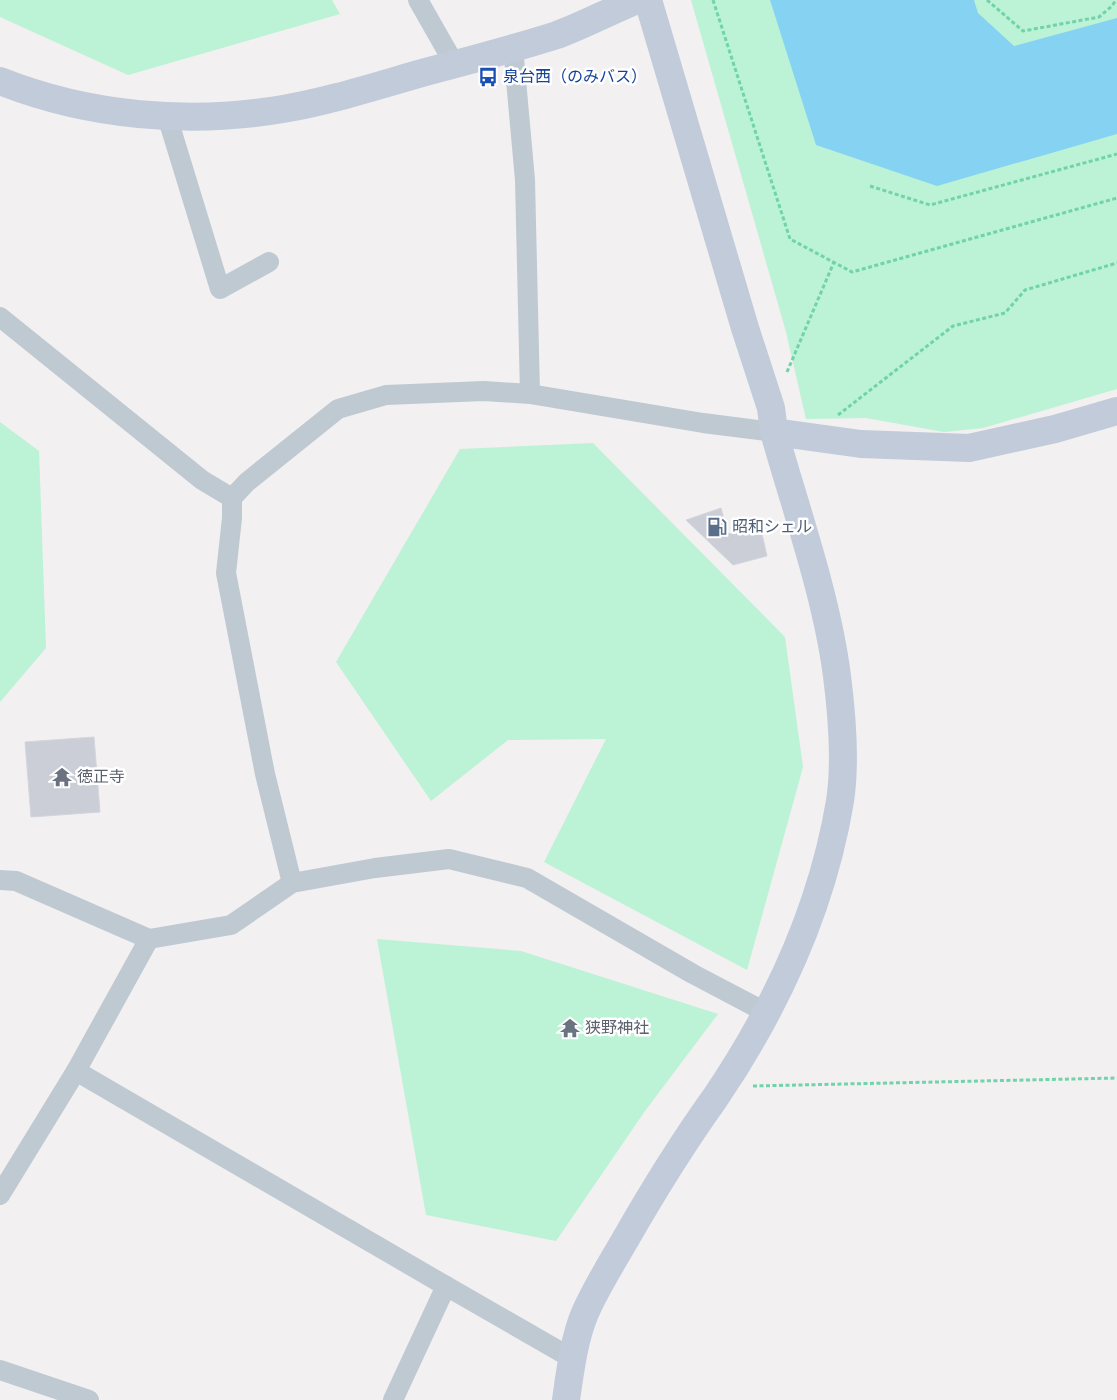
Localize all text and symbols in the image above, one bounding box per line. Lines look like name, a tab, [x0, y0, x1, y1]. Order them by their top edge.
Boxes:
bus stop icon: 泉台西（のみバス）	[477, 66, 499, 88]
place label: 泉台西（のみバス）	[503, 66, 647, 88]
fuel station icon: 昭和シェル	[706, 516, 728, 538]
place label: 昭和シェル	[732, 516, 812, 538]
temple icon: 徳正寺	[51, 766, 73, 788]
place label: 徳正寺	[77, 766, 125, 788]
temple icon: 狭野神社	[559, 1017, 581, 1039]
place label: 狭野神社	[585, 1017, 649, 1039]

